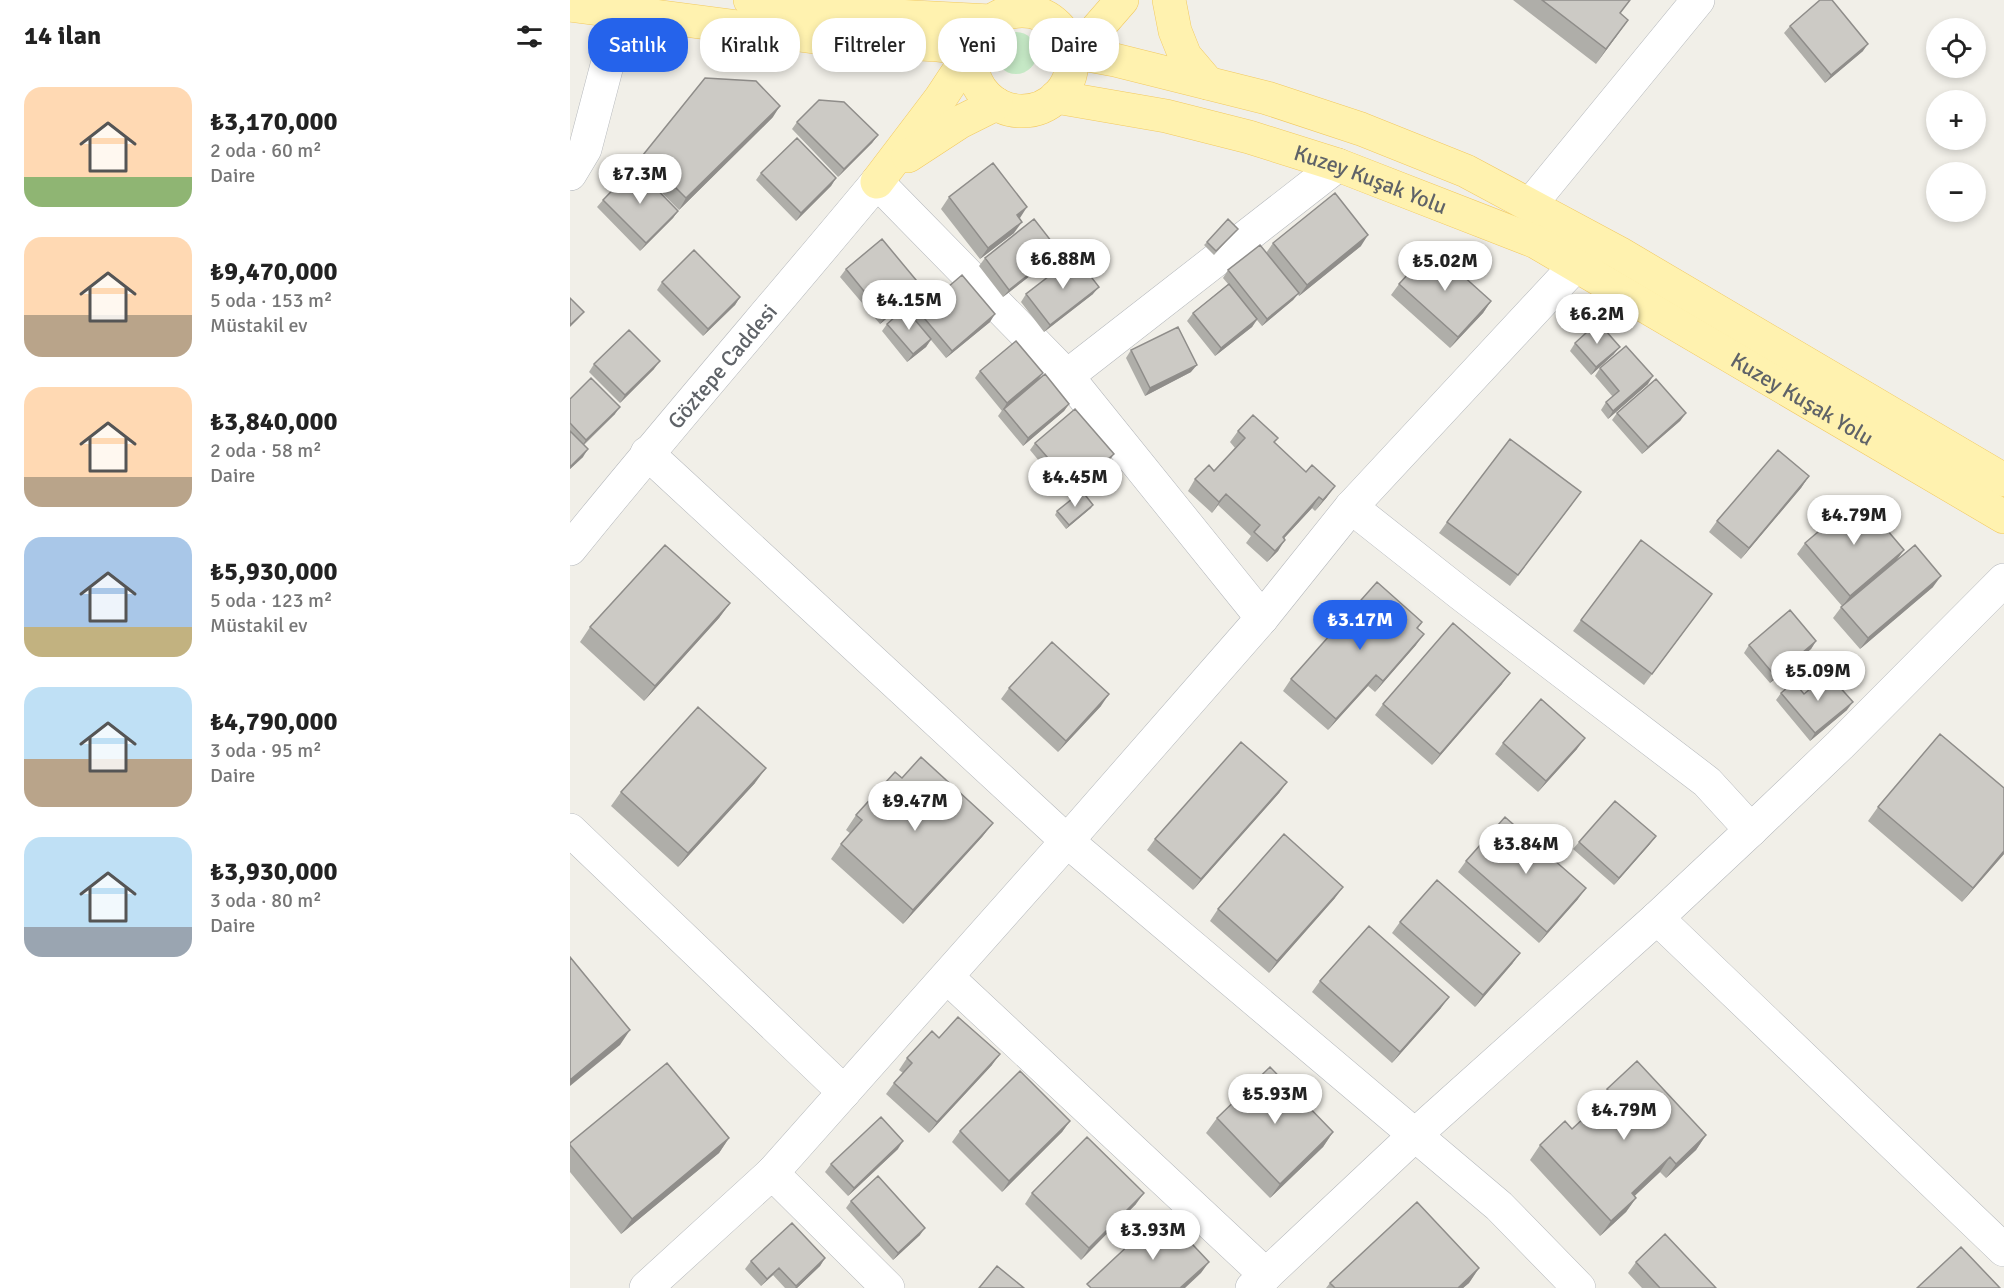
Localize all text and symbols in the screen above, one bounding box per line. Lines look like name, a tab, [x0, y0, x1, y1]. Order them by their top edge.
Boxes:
chip: Satılık	[588, 18, 688, 72]
chip: Kiralık	[700, 18, 800, 72]
chip: Filtreler	[812, 18, 926, 72]
chip: Yeni	[938, 18, 1017, 72]
chip: Daire	[1029, 18, 1119, 72]
map controls	[1926, 18, 1986, 222]
button: locate	[1926, 18, 1986, 78]
text: 14 ilan	[24, 20, 101, 52]
icon: filters	[513, 20, 546, 53]
button: +	[1926, 90, 1986, 150]
text: ₺3,170,000	[210, 106, 338, 138]
icon: home	[72, 111, 144, 183]
text: 2 oda · 60 m²	[210, 138, 322, 163]
street label: Kuzey Kuşak Yolu	[1291, 139, 1451, 220]
pin: ₺7.3M	[598, 154, 682, 205]
text: ₺7.3M	[613, 161, 667, 186]
button: −	[1926, 162, 1986, 222]
text: Daire	[210, 163, 255, 188]
pin: ₺6.88M	[1014, 239, 1112, 290]
pin: ₺5.02M	[1396, 241, 1494, 292]
text: ₺6.88M	[1030, 246, 1096, 271]
text: ₺5.02M	[1412, 248, 1478, 273]
text: ₺9,470,000	[210, 256, 338, 288]
icon: home	[72, 261, 144, 333]
pin: ₺4.15M	[860, 280, 958, 331]
text: ₺4.15M	[876, 287, 942, 312]
text: 5 oda · 153 m²	[210, 288, 332, 313]
pin: ₺6.2M	[1555, 294, 1639, 345]
street label: Göztepe Caddesi	[662, 298, 783, 434]
text: ₺6.2M	[1570, 301, 1624, 326]
text: Müstakil ev	[210, 313, 307, 338]
street label: Kuzey Kuşak Yolu	[1726, 347, 1878, 451]
text: ₺3,840,000	[210, 406, 338, 438]
icon: home	[72, 411, 144, 483]
text: 2 oda · 58 m²	[210, 438, 322, 463]
pin: ₺4.45M	[1026, 457, 1124, 508]
text: Daire	[210, 463, 255, 488]
text: ₺4.45M	[1042, 464, 1108, 489]
pin: ₺4.79M	[1805, 495, 1903, 546]
text: ₺4.79M	[1821, 502, 1887, 527]
text: ₺5,930,000	[210, 556, 338, 588]
icon: home	[72, 561, 144, 633]
text: 5 oda · 123 m²	[210, 588, 332, 613]
pin: ₺3.17M	[1311, 600, 1409, 651]
text: ₺3.17M	[1327, 607, 1393, 632]
text: Müstakil ev	[210, 613, 307, 638]
pin: ₺5.09M	[1769, 651, 1867, 702]
text: ₺5.09M	[1785, 658, 1851, 683]
text: ₺4,790,000	[210, 706, 338, 738]
icon: home	[72, 711, 144, 783]
text: 3 oda · 95 m²	[210, 738, 322, 763]
text: Daire	[210, 763, 255, 788]
pin: ₺9.47M	[866, 781, 964, 832]
text: ₺9.47M	[882, 788, 948, 813]
pin: ₺3.84M	[1477, 824, 1575, 875]
text: ₺3.84M	[1493, 831, 1559, 856]
text: ₺3,930,000	[210, 856, 338, 888]
icon: home	[72, 861, 144, 933]
text: 3 oda · 80 m²	[210, 888, 322, 913]
text: Daire	[210, 913, 255, 938]
pin: ₺5.93M	[1226, 1074, 1324, 1125]
text: ₺5.93M	[1242, 1081, 1308, 1106]
pin: ₺4.79M	[1575, 1090, 1673, 1141]
text: ₺4.79M	[1591, 1097, 1657, 1122]
pin: ₺3.93M	[1104, 1210, 1202, 1261]
text: ₺3.93M	[1120, 1217, 1186, 1242]

